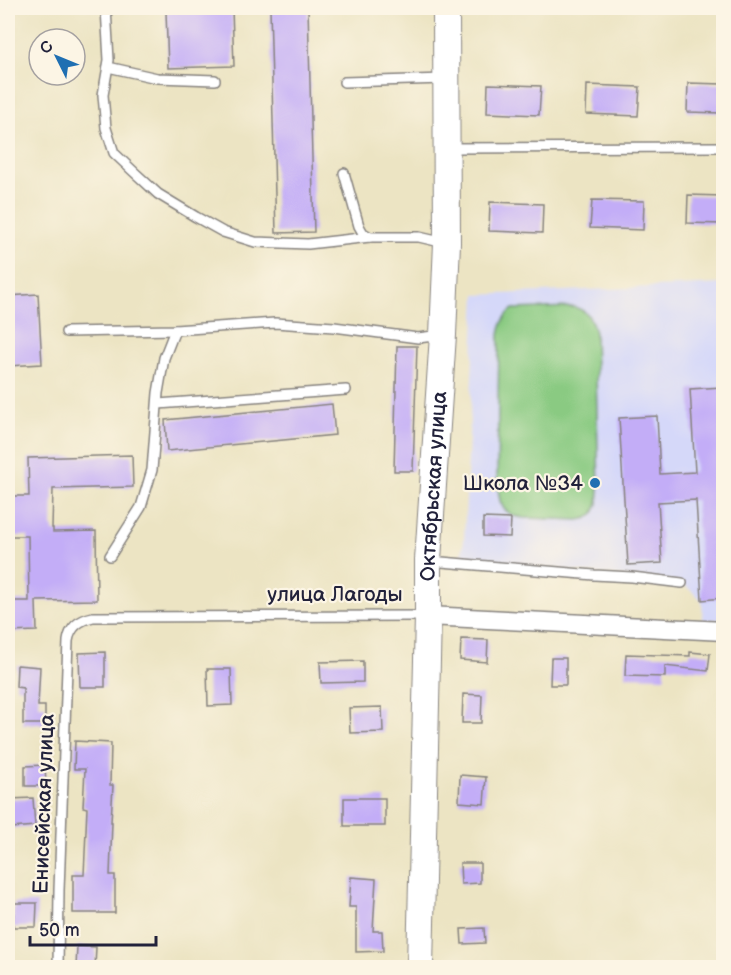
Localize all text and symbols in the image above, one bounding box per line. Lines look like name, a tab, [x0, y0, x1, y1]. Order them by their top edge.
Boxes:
north arrow	[27, 27, 87, 87]
text: С	[36, 37, 58, 58]
street label: Октябрьская улица	[416, 390, 452, 581]
place label: Школа №34	[463, 471, 583, 496]
marker: Школа №34	[588, 476, 602, 490]
street label: улица Лагоды	[267, 582, 403, 607]
street label: Енисейская улица	[28, 713, 60, 895]
scale bar	[30, 909, 156, 947]
text: 50 m	[39, 920, 80, 941]

